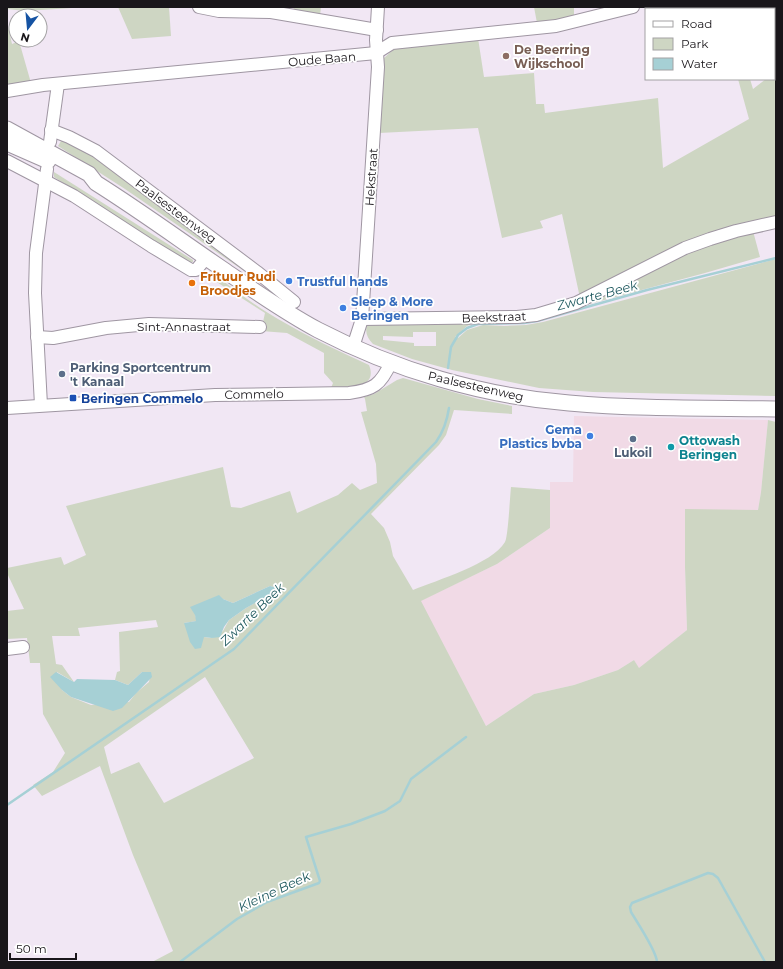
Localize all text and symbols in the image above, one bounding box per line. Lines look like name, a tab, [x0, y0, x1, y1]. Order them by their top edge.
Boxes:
north arrow	[8, 8, 48, 48]
legend	[645, 8, 775, 80]
text: Road	[681, 16, 712, 31]
text: N	[19, 30, 31, 46]
text: Park	[681, 36, 709, 51]
place label: De Beerring Wijkschool	[514, 42, 590, 71]
street label: Oude Baan	[287, 49, 357, 69]
marker: De Beerring Wijkschool	[501, 51, 511, 61]
text: Water	[681, 56, 718, 71]
street label: Hekstraat	[361, 147, 381, 206]
street label: Paalsesteenweg	[132, 176, 220, 246]
place label: Frituur Rudi Broodjes	[200, 269, 276, 298]
place label: Trustful hands	[297, 274, 389, 289]
marker: Trustful hands	[284, 276, 294, 286]
water label: Zwarte Beek	[554, 276, 641, 314]
marker: Frituur Rudi Broodjes	[187, 278, 197, 288]
place label: Sleep & More Beringen	[351, 294, 434, 323]
marker: Sleep & More Beringen	[338, 303, 348, 313]
street label: Beekstraat	[461, 308, 527, 326]
street label: Sint-Annastraat	[137, 319, 231, 334]
place label: Parking Sportcentrum 't Kanaal	[70, 360, 211, 389]
street label: Paalsesteenweg	[427, 368, 525, 404]
marker: Parking Sportcentrum 't Kanaal	[57, 369, 67, 379]
street label: Commelo	[224, 386, 284, 402]
place label: Beringen Commelo	[81, 391, 203, 406]
marker: Beringen Commelo	[68, 393, 78, 403]
place label: Gema Plastics bvba	[499, 422, 582, 451]
marker: Gema Plastics bvba	[585, 431, 595, 441]
place label: Ottowash Beringen	[679, 433, 740, 462]
marker: Lukoil	[628, 434, 638, 444]
marker: Ottowash Beringen	[666, 442, 676, 452]
place label: Lukoil	[614, 445, 652, 460]
water label: Zwarte Beek	[216, 578, 288, 649]
water label: Kleine Beek	[236, 867, 314, 915]
scale bar	[10, 935, 76, 961]
text: 50 m	[16, 941, 47, 956]

